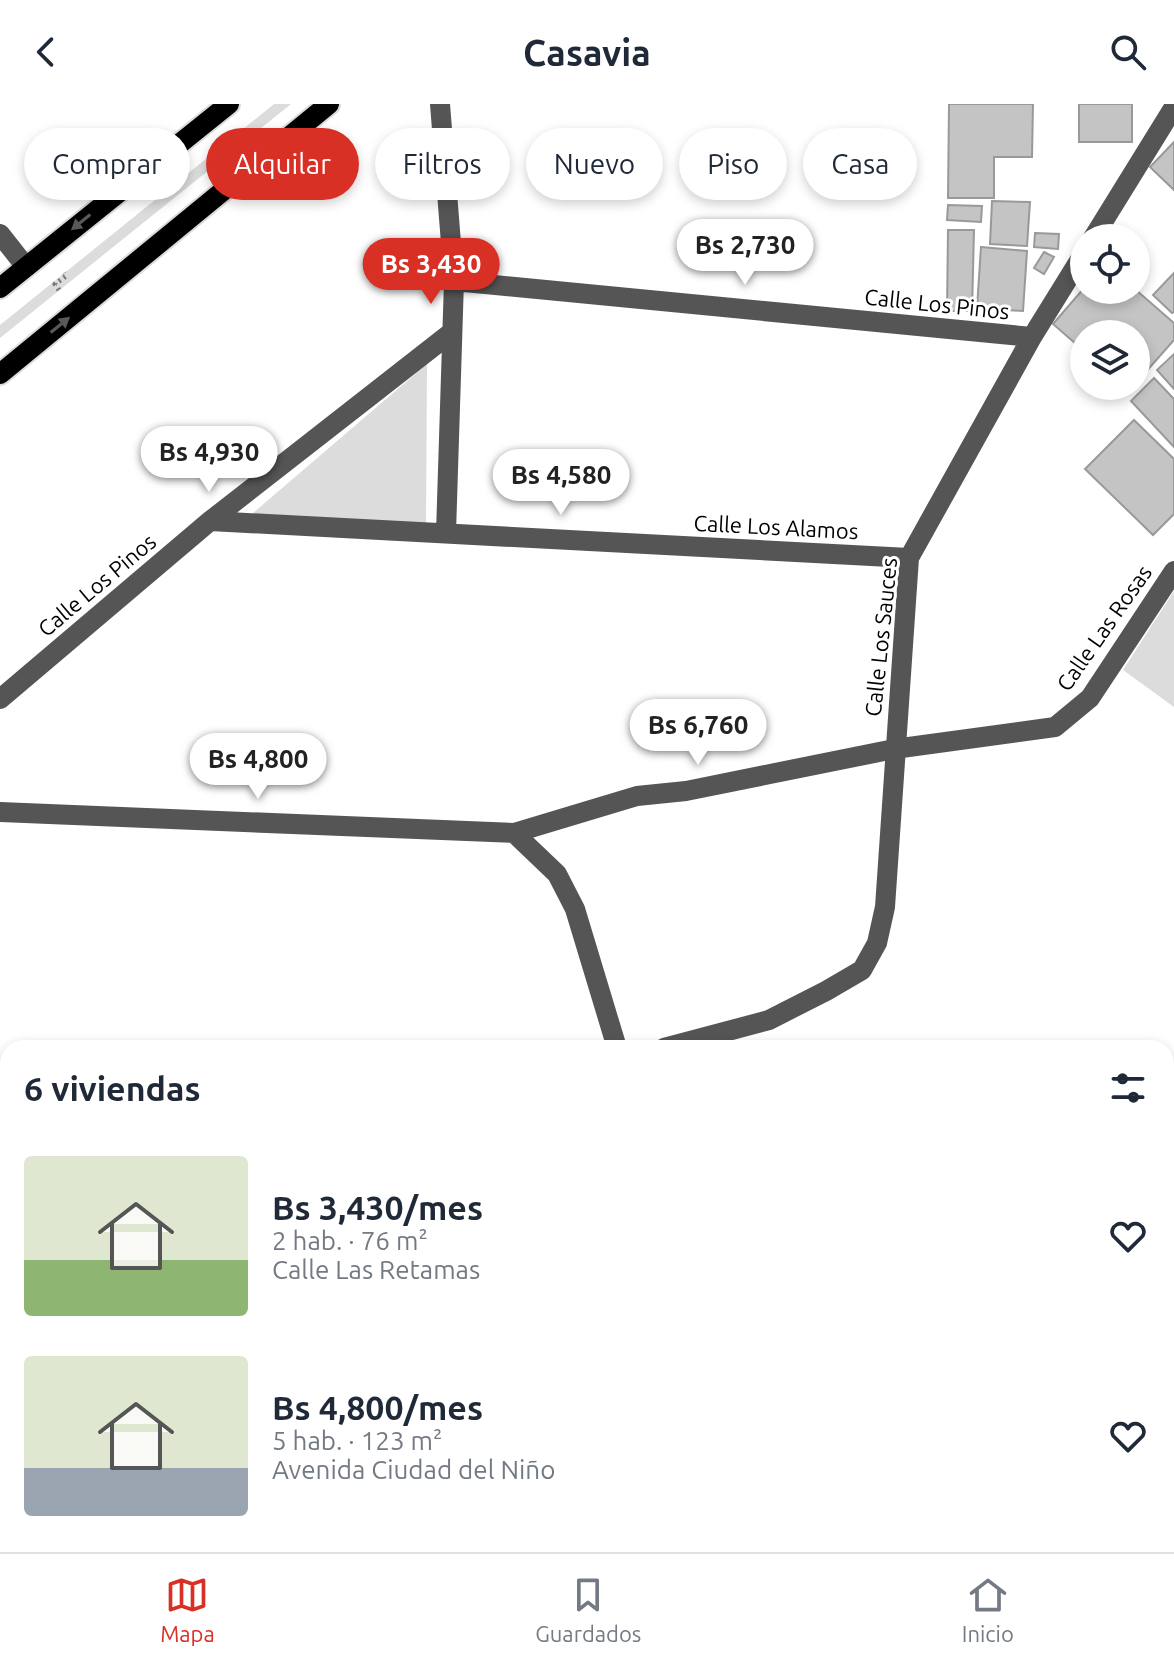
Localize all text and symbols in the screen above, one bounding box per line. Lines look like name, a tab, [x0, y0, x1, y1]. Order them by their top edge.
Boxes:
icon: back	[24, 30, 68, 74]
icon: search	[1106, 30, 1150, 74]
text: Casavia	[523, 32, 651, 73]
chip: Comprar	[24, 128, 190, 200]
chip: Alquilar	[206, 128, 359, 200]
chip: Filtros	[375, 128, 510, 200]
chip: Nuevo	[526, 128, 663, 200]
chip: Piso	[679, 128, 787, 200]
chip: Casa	[803, 128, 917, 200]
one-way arrow	[71, 214, 91, 230]
pin: Bs 2,730	[662, 219, 828, 287]
map controls	[1070, 224, 1150, 400]
button: locate	[1070, 224, 1150, 304]
text: Bs 2,730	[695, 230, 795, 259]
pin: Bs 3,430	[348, 238, 514, 306]
text: Bs 3,430	[381, 249, 481, 278]
street label: Calle Los Pinos	[863, 283, 1011, 324]
one-way arrow	[50, 317, 70, 334]
button: layers	[1070, 320, 1150, 400]
pin: Bs 4,930	[126, 426, 292, 494]
text: Bs 4,930	[159, 437, 259, 466]
pin: Bs 4,580	[478, 449, 644, 517]
text: Bs 4,580	[511, 460, 611, 489]
street label: Calle Los Alamos	[693, 510, 859, 543]
street label: Calle Los Pinos	[33, 528, 161, 641]
street label: Calle Los Sauces	[860, 556, 901, 718]
street label: Calle Las Rosas	[1051, 560, 1156, 695]
pin: Bs 6,760	[615, 699, 781, 767]
text: Bs 6,760	[648, 710, 748, 739]
pin: Bs 4,800	[175, 733, 341, 801]
text: Bs 4,800	[208, 744, 308, 773]
icon: filters	[1106, 1066, 1150, 1110]
text: 6 viviendas	[24, 1069, 200, 1107]
icon: home	[88, 1188, 184, 1284]
text: Bs 3,430/mes	[272, 1188, 483, 1226]
icon: heart	[1106, 1214, 1150, 1258]
text: 2 hab. · 76 m²	[272, 1226, 428, 1255]
text: Calle Las Retamas	[272, 1255, 480, 1284]
icon: home	[88, 1388, 184, 1484]
text: Bs 4,800/mes	[272, 1388, 483, 1426]
icon: heart	[1106, 1414, 1150, 1458]
text: 5 hab. · 123 m²	[272, 1426, 442, 1455]
text: Avenida Ciudad del Niño	[272, 1455, 555, 1484]
tab: Mapa	[160, 1573, 215, 1646]
tab: Guardados	[535, 1573, 641, 1646]
tab: Inicio	[962, 1573, 1014, 1646]

